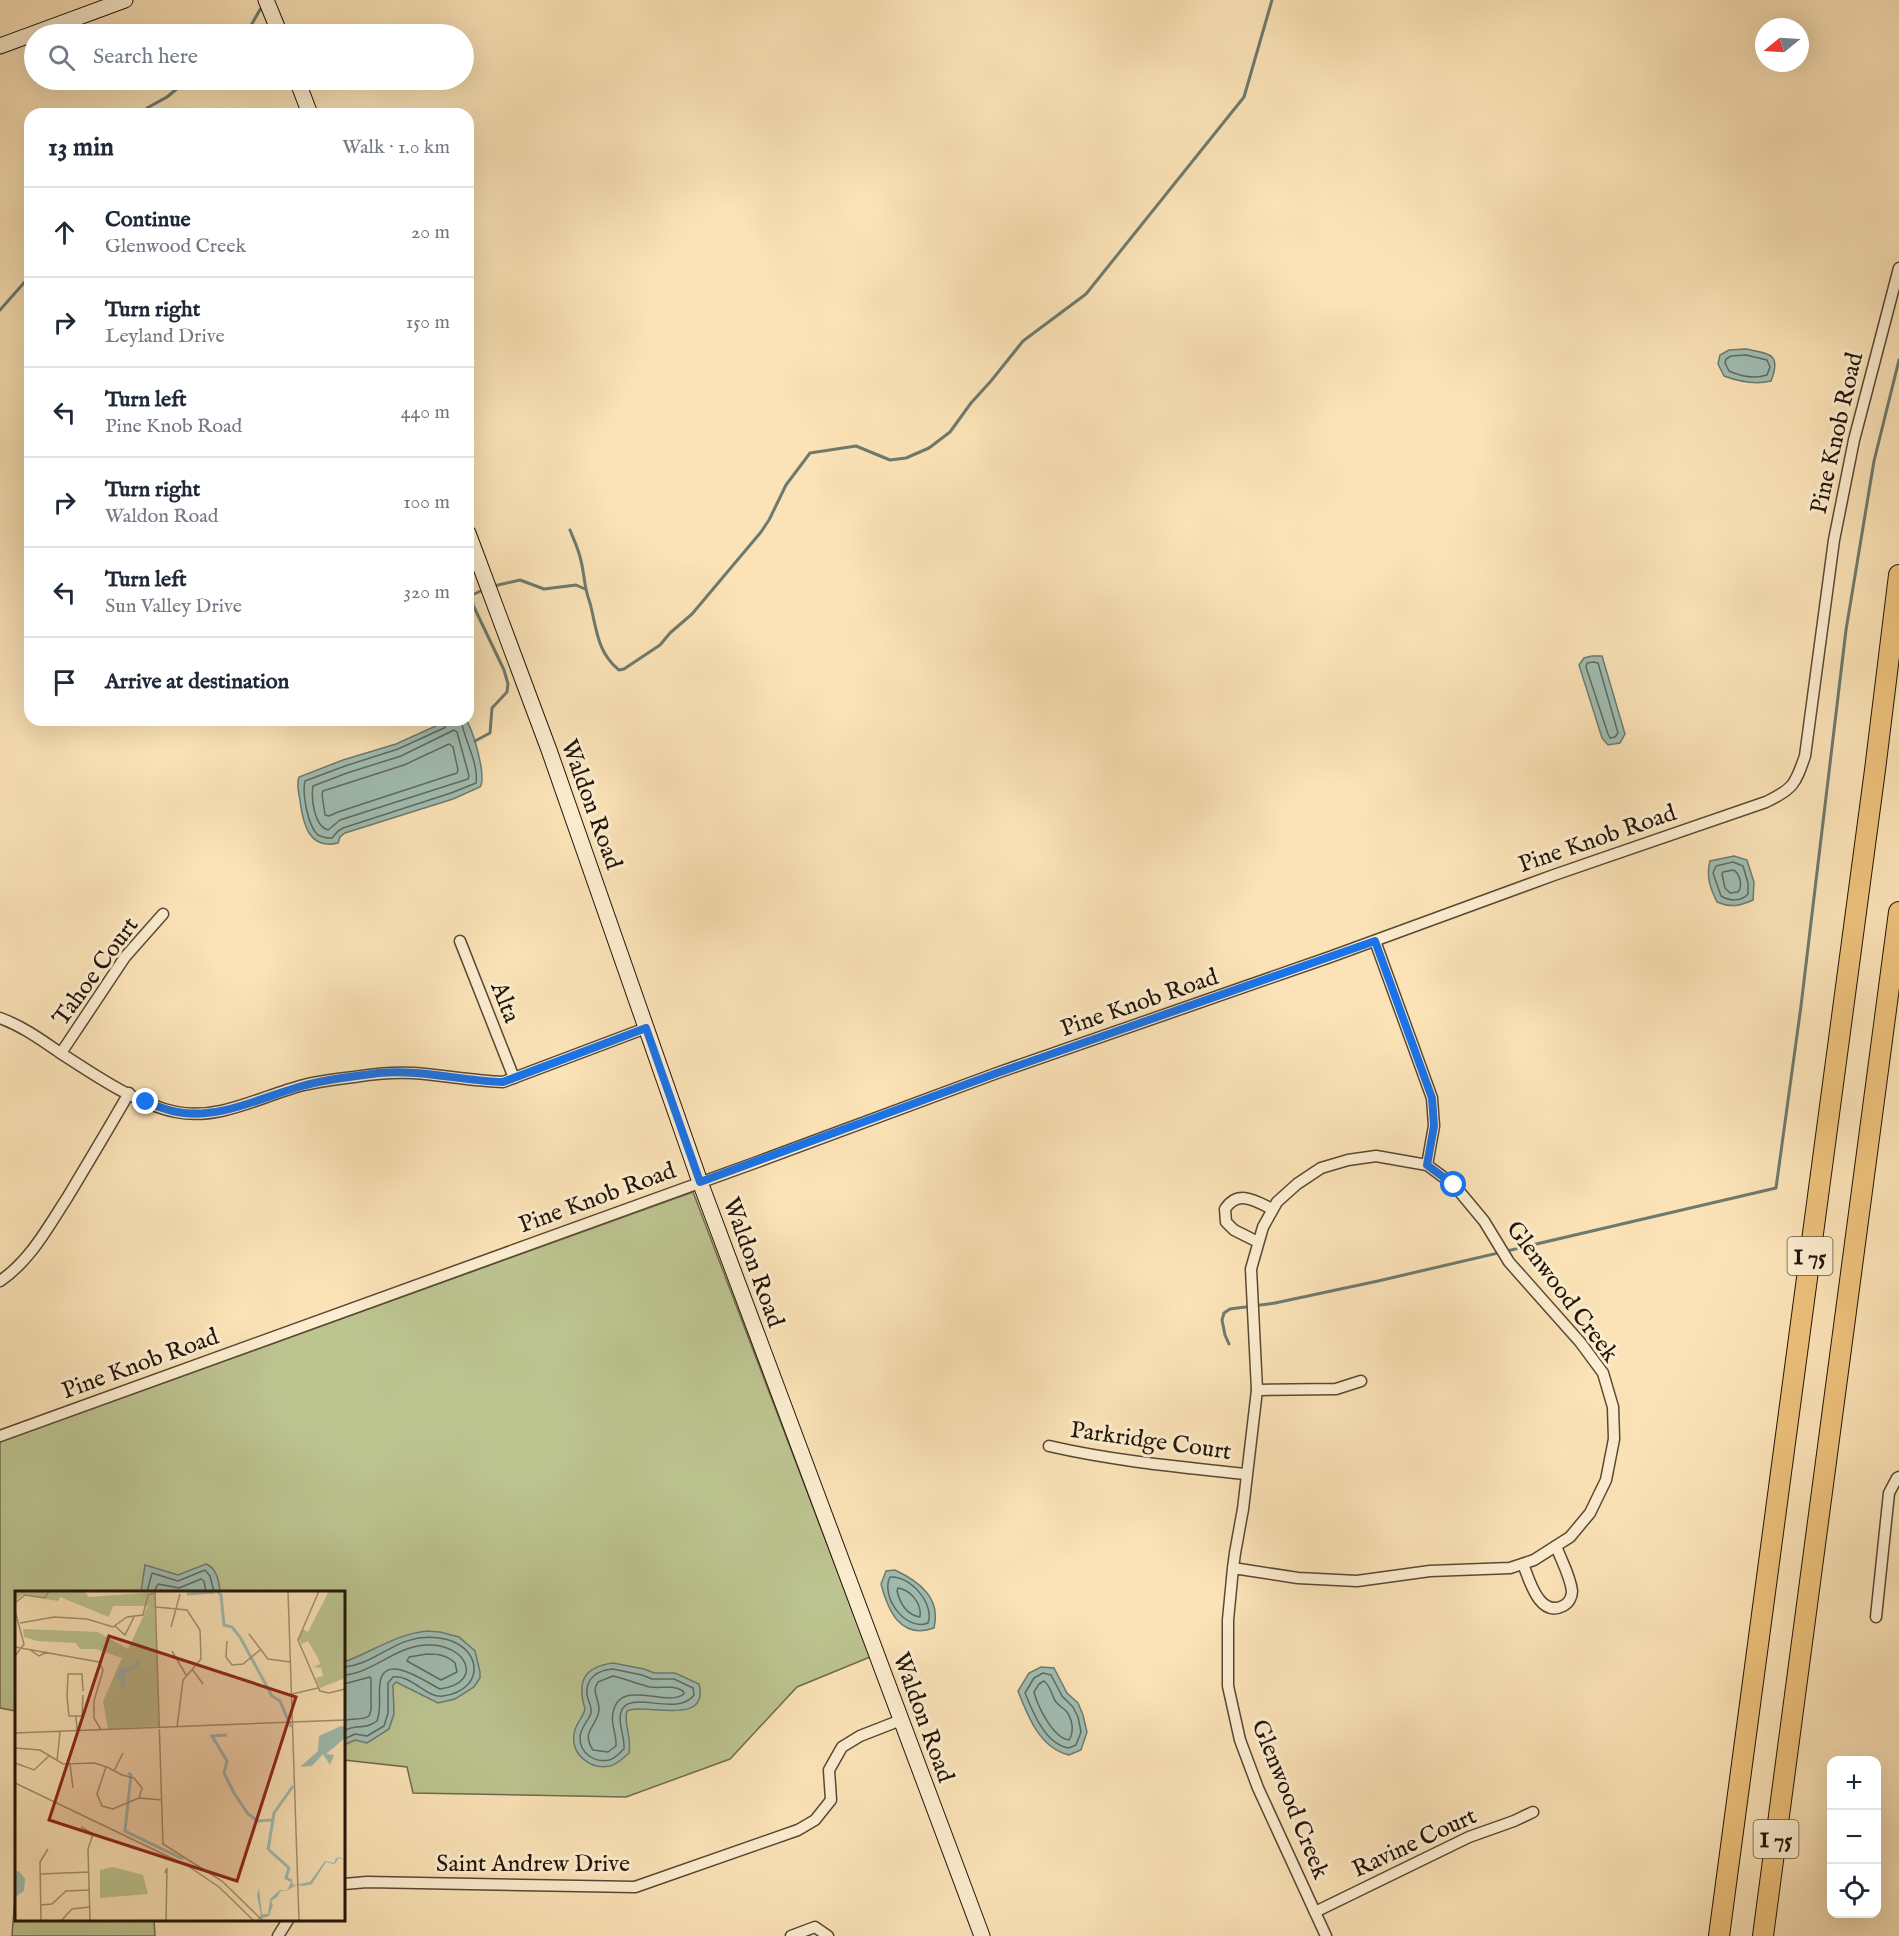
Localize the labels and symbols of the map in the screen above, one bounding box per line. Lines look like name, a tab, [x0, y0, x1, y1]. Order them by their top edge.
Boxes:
north arrow	[1755, 18, 1809, 72]
street label: Pine Knob Road	[1804, 349, 1871, 517]
street label: Waldon Road	[553, 735, 629, 874]
street label: Pine Knob Road	[1515, 798, 1681, 881]
street label: Tahoe Court	[46, 911, 146, 1033]
street label: Pine Knob Road	[1057, 962, 1223, 1045]
street label: Alta	[482, 977, 527, 1028]
route end	[132, 1088, 158, 1114]
street label: Pine Knob Road	[515, 1156, 680, 1241]
route start	[1440, 1171, 1466, 1197]
street label: Waldon Road	[715, 1193, 791, 1332]
street label: Glenwood Creek	[1498, 1215, 1625, 1369]
road number: I 75	[1788, 1237, 1832, 1275]
street label: Pine Knob Road	[58, 1322, 223, 1407]
street label: Parkridge Court	[1068, 1415, 1233, 1468]
inset map	[15, 1591, 345, 1921]
street label: Waldon Road	[885, 1648, 961, 1787]
street label: Glenwood Creek	[1244, 1715, 1336, 1884]
street label: Ravine Court	[1347, 1801, 1482, 1886]
road number: I 75	[1754, 1820, 1798, 1858]
street label: Saint Andrew Drive	[436, 1849, 630, 1880]

